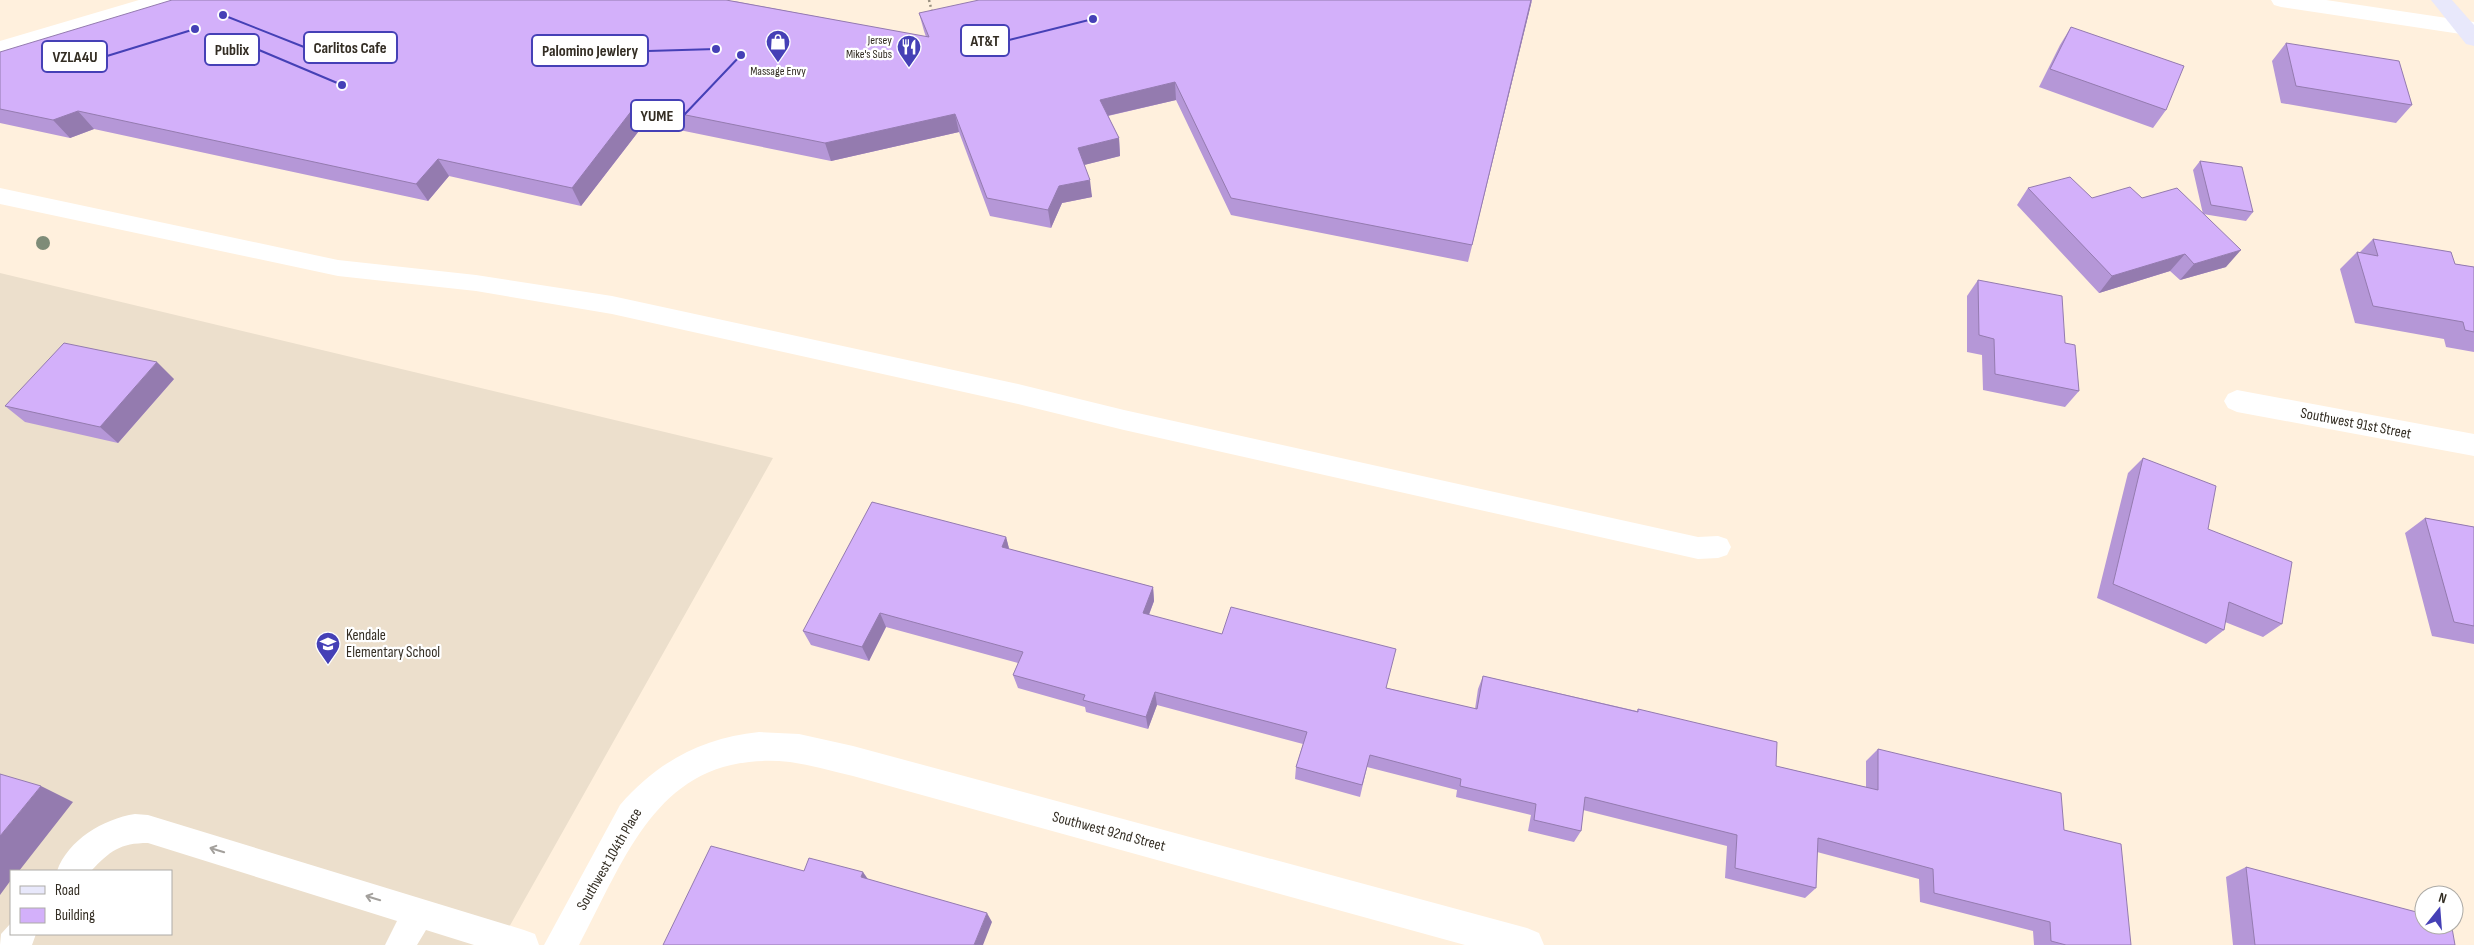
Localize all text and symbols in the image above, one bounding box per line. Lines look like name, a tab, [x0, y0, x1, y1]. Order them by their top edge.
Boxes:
callout: AT&T	[961, 25, 1009, 56]
shop icon: Massage Envy	[765, 29, 791, 63]
callout: Carlitos Cafe	[304, 32, 397, 63]
text: AT&T	[970, 32, 999, 51]
place label: Jersey Mike's Subs	[846, 33, 892, 62]
callout: Publix	[205, 34, 259, 65]
restaurant icon: Jersey Mike's Subs	[896, 34, 922, 68]
callout: Palomino Jewlery	[532, 35, 648, 66]
text: Carlitos Cafe	[313, 39, 387, 58]
callout: VZLA4U	[42, 41, 107, 72]
text: Publix	[215, 41, 250, 60]
text: Palomino Jewlery	[542, 42, 638, 61]
text: VZLA4U	[52, 48, 98, 67]
place label: Massage Envy	[750, 64, 806, 79]
callout: YUME	[631, 100, 684, 131]
text: YUME	[641, 107, 673, 126]
street label: Southwest 91st Street	[2299, 403, 2413, 444]
place label: Kendale Elementary School	[346, 626, 440, 662]
school or university icon: Kendale Elementary School	[315, 631, 341, 665]
street label: Southwest 104th Place	[572, 805, 646, 914]
street label: Southwest 92nd Street	[1050, 807, 1168, 856]
one-way arrow	[210, 845, 226, 855]
legend	[10, 870, 172, 935]
text: Road	[55, 881, 80, 900]
north arrow	[2414, 885, 2464, 935]
text: N	[2437, 889, 2449, 907]
one-way arrow	[365, 893, 381, 902]
text: Building	[55, 906, 95, 925]

